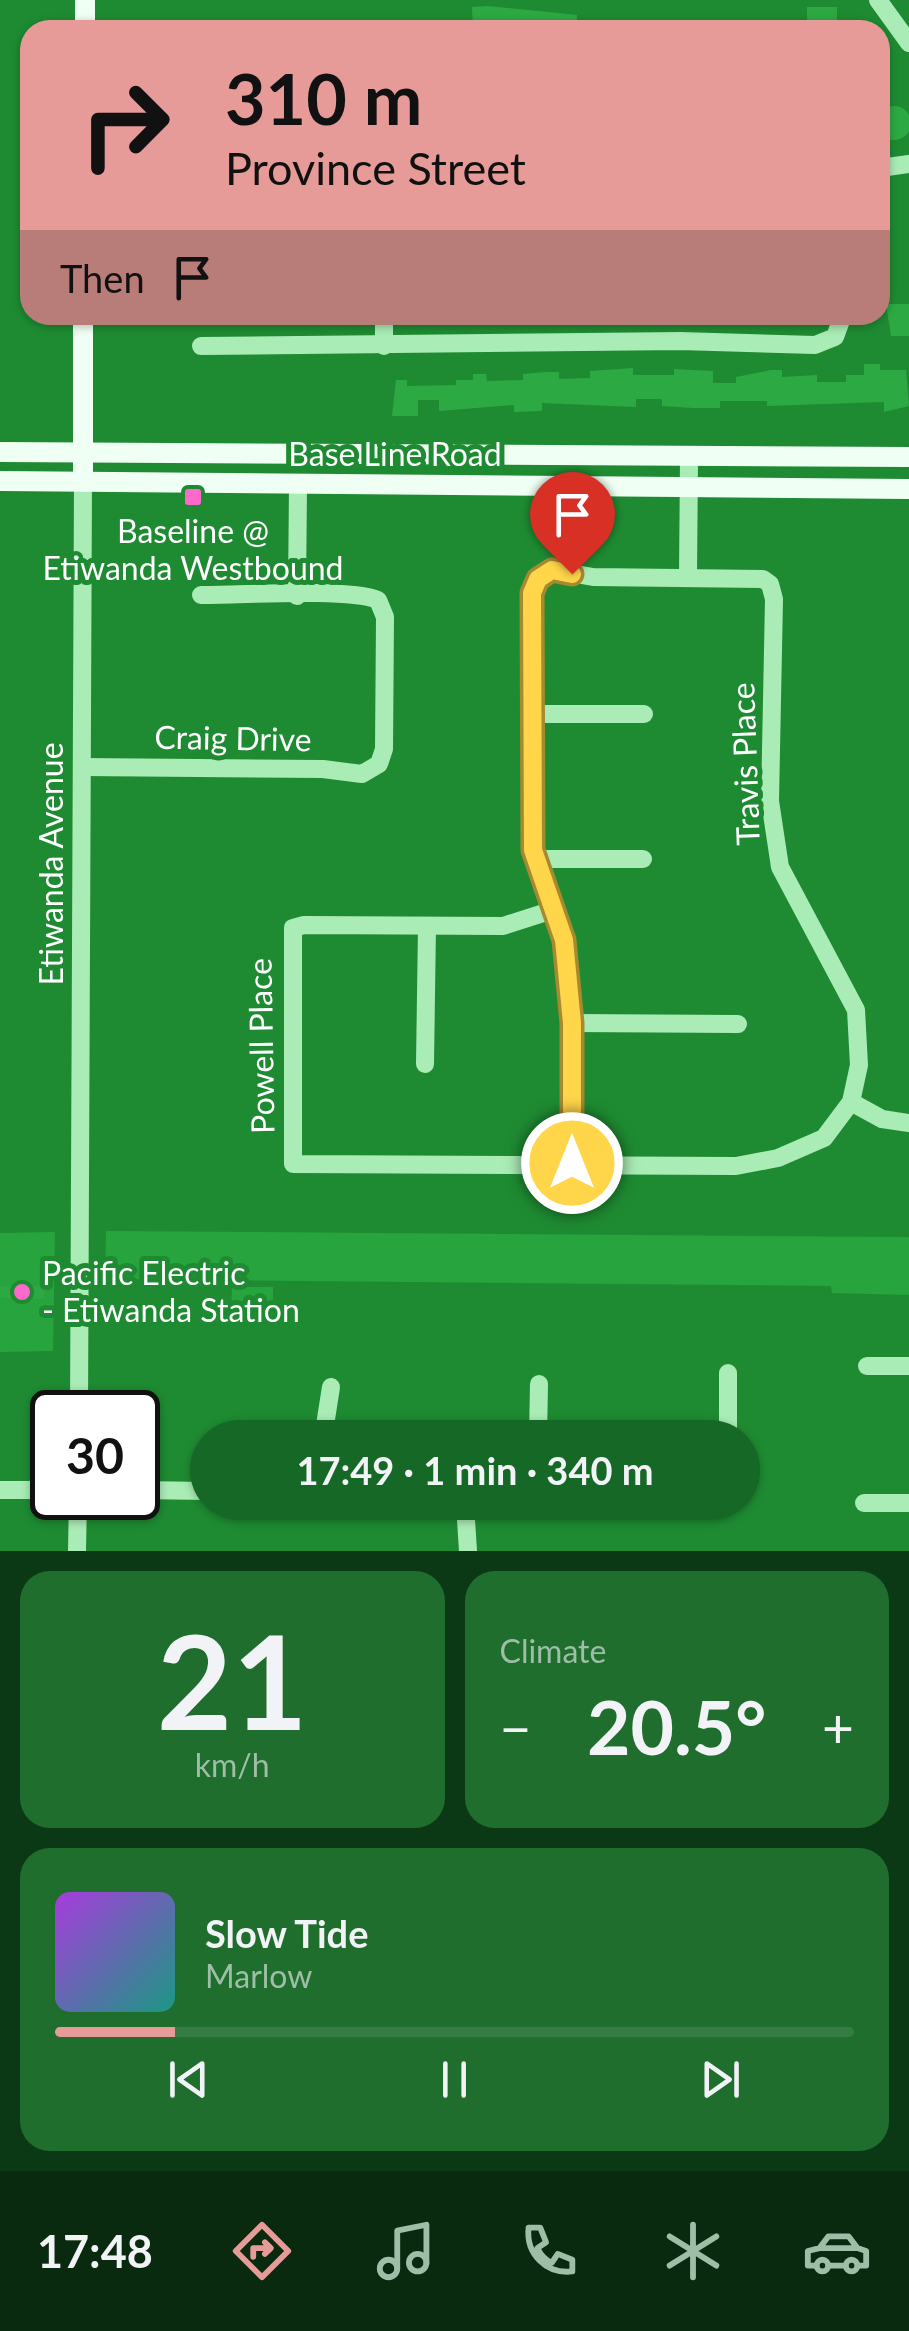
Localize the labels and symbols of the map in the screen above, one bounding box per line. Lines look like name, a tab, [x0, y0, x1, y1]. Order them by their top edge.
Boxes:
street label: Base Line Road	[288, 434, 502, 473]
pin	[530, 472, 615, 575]
marker: Baseline @ Etiwanda Westbound	[182, 486, 204, 508]
place label: Baseline @ Etiwanda Westbound	[42, 511, 344, 587]
street label: Travis Place	[722, 682, 767, 846]
street label: Craig Drive	[154, 717, 312, 758]
street label: Etiwanda Avenue	[31, 742, 70, 986]
street label: Powell Place	[239, 958, 282, 1134]
position arrow	[520, 1111, 624, 1215]
place label: Pacific Electric - Etiwanda Station	[42, 1253, 300, 1329]
marker: Pacific Electric - Etiwanda Station	[11, 1281, 33, 1303]
speed limit sign: 30	[30, 1390, 160, 1520]

